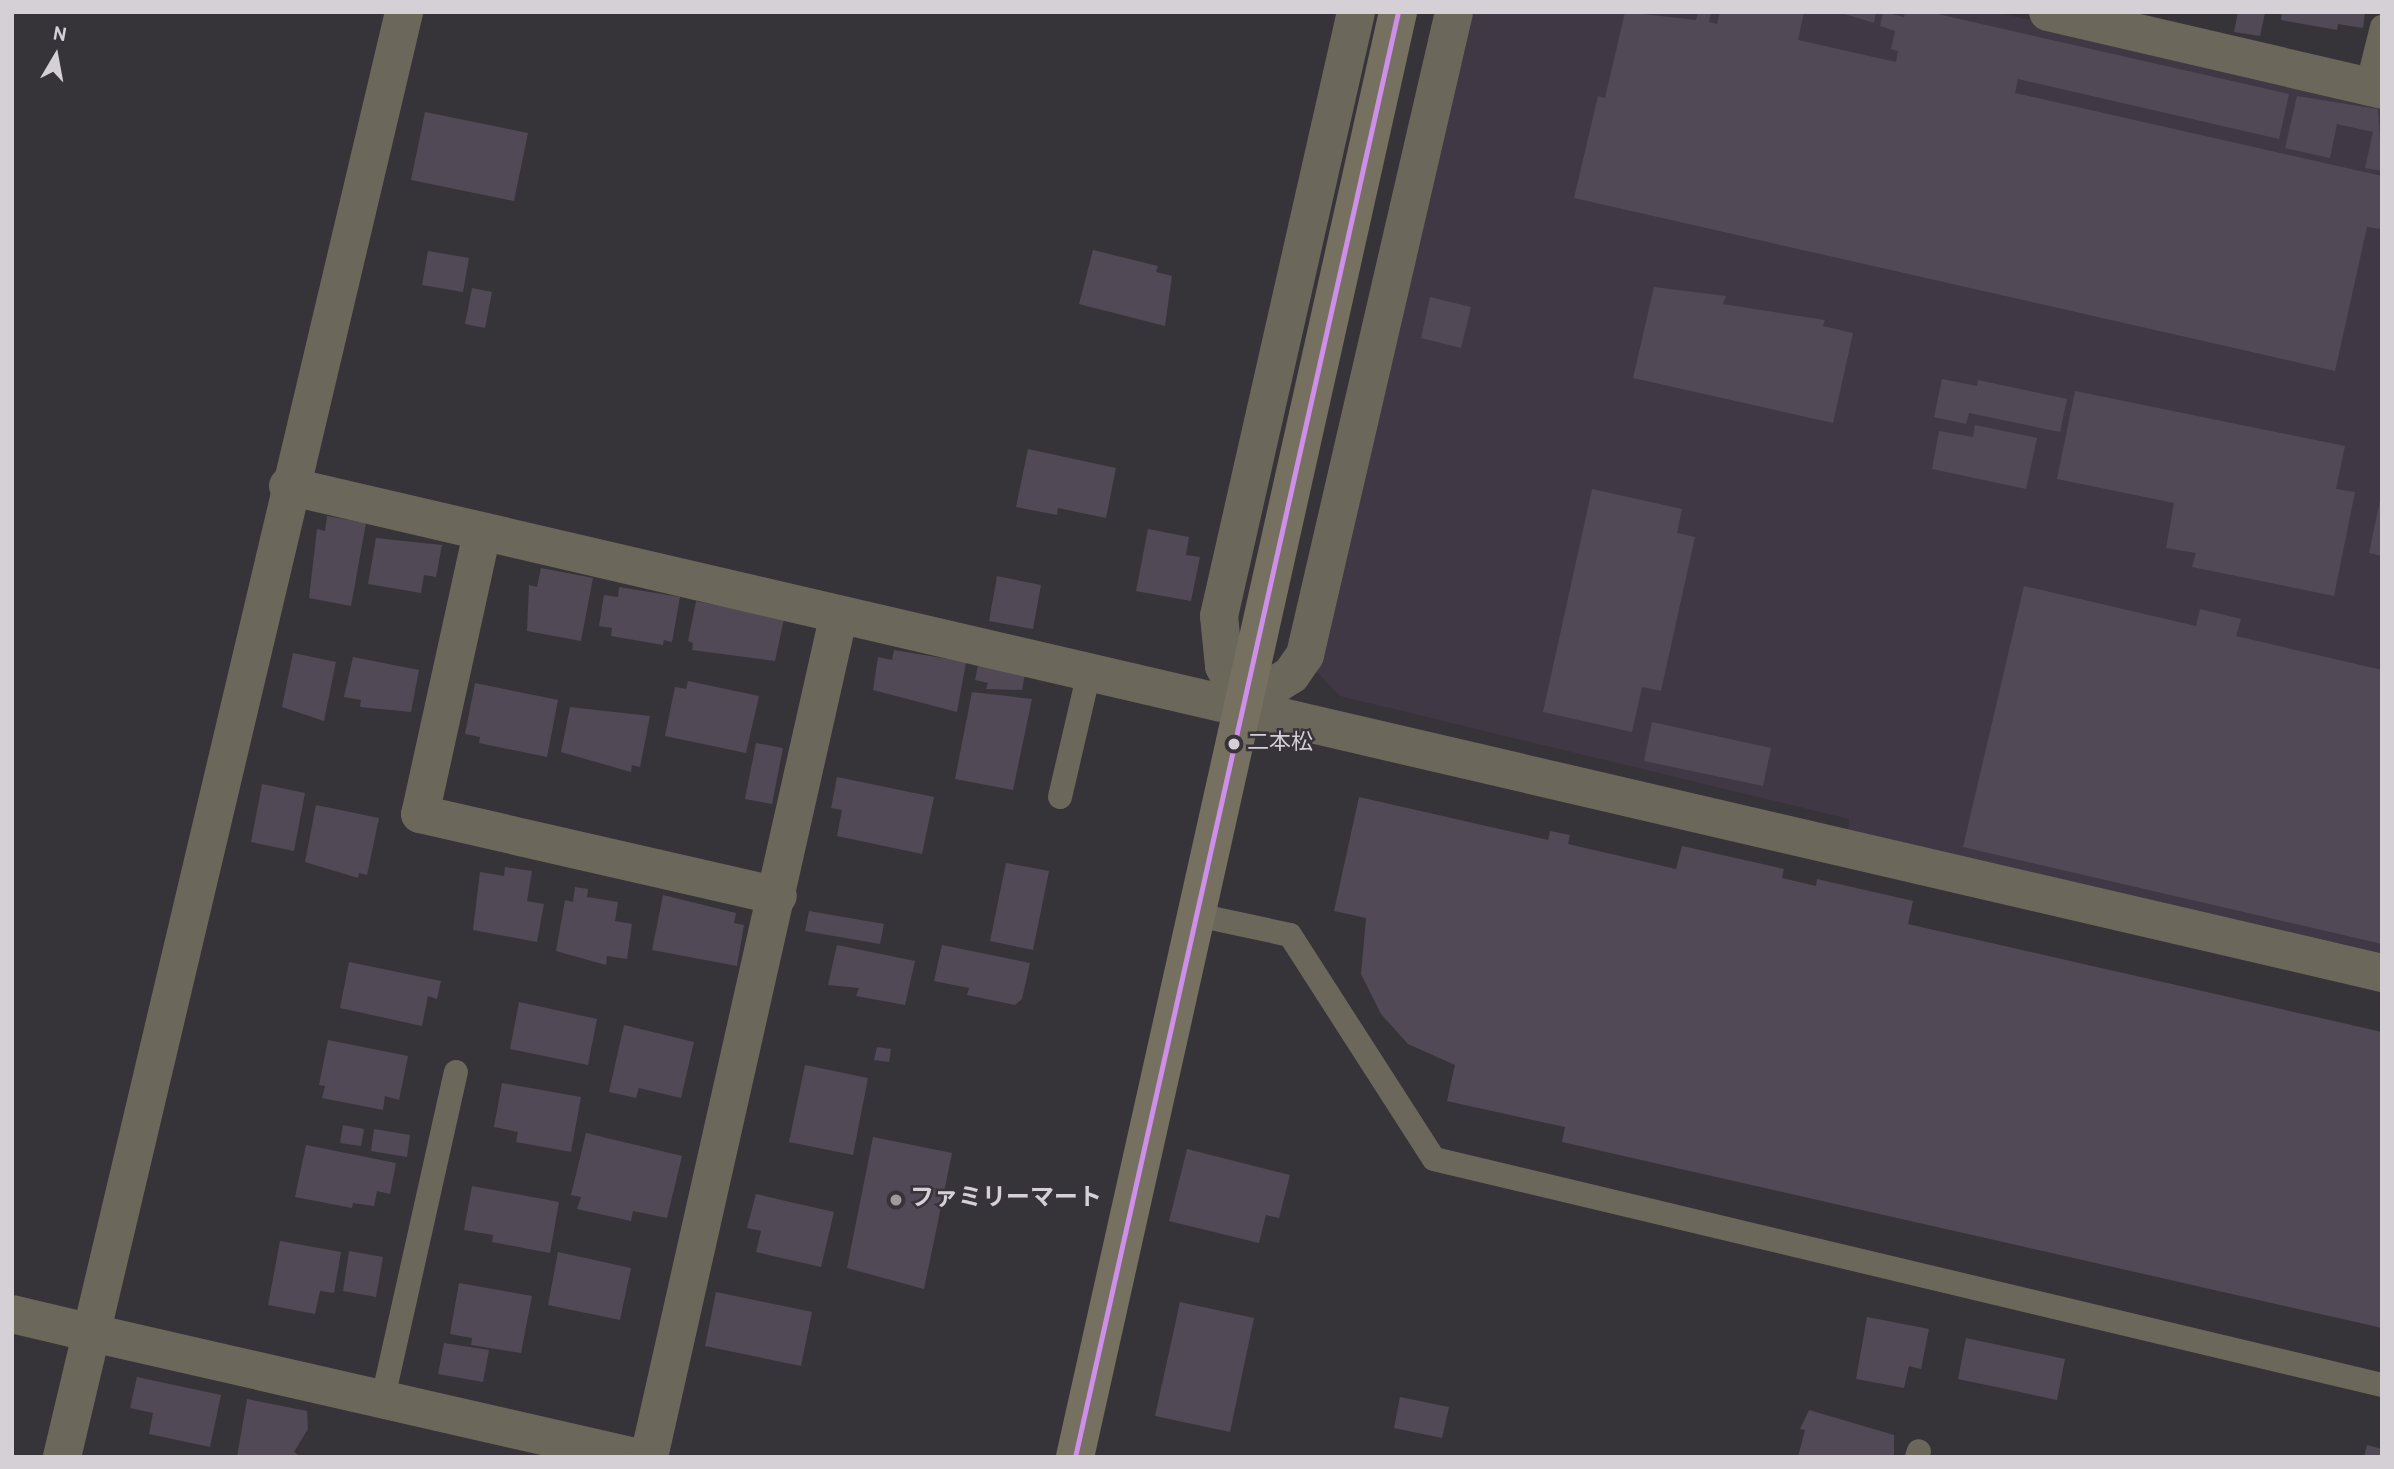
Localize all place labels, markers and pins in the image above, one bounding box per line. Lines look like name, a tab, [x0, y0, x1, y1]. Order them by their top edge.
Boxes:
place label: 二本松	[1247, 731, 1313, 757]
marker: 二本松	[1227, 737, 1241, 751]
place label: ファミリーマート	[910, 1186, 1102, 1214]
marker: ファミリーマート	[888, 1192, 904, 1208]

